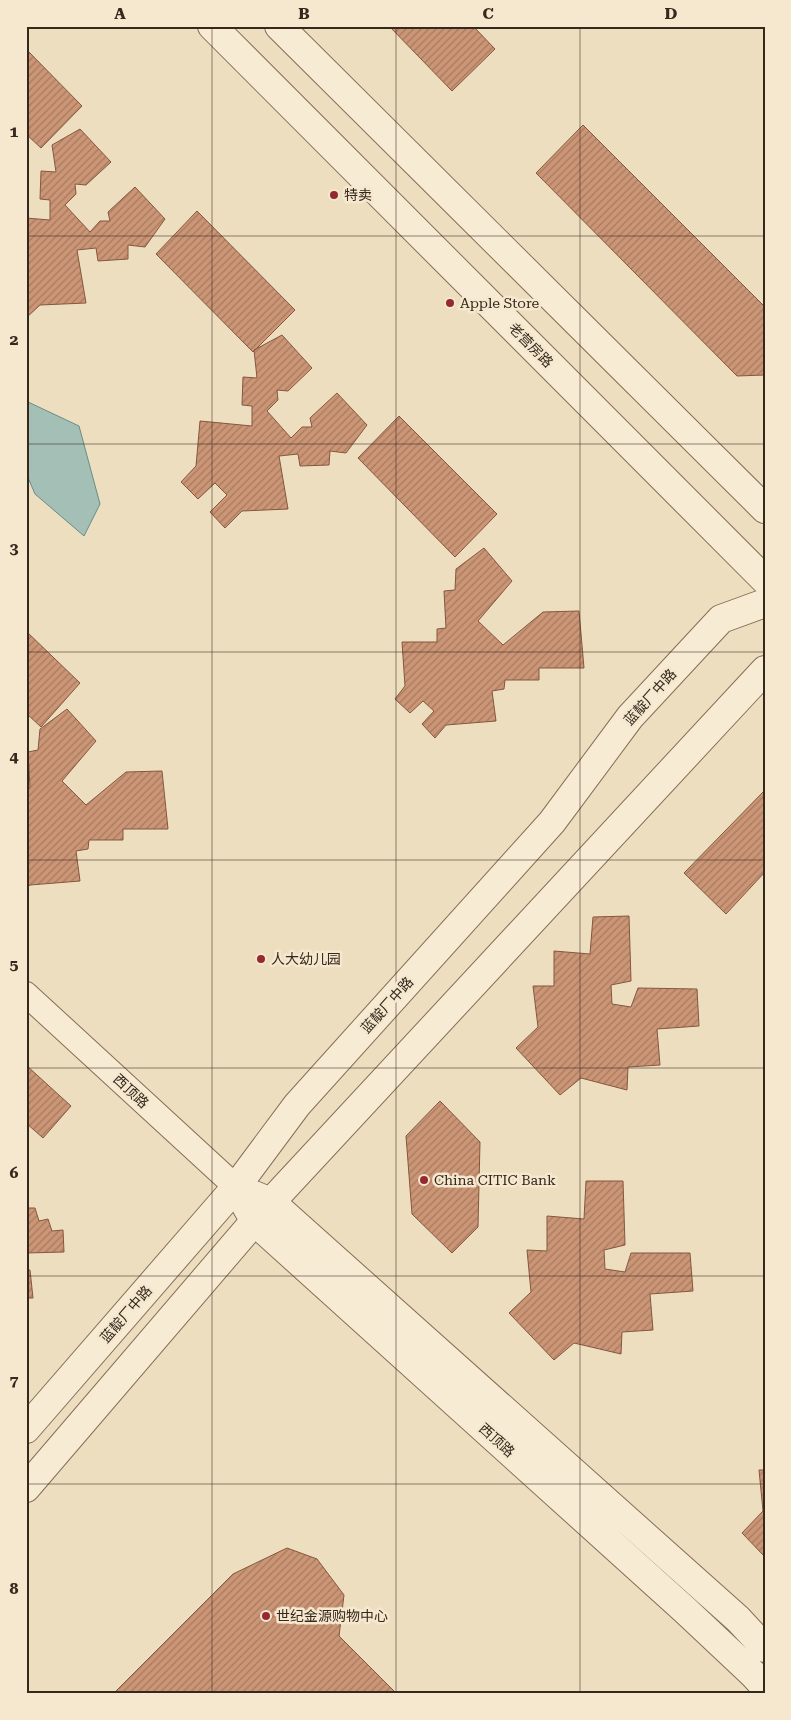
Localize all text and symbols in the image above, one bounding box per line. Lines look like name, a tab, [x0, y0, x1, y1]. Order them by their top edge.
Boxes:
text: A	[114, 4, 126, 23]
text: B	[298, 4, 310, 23]
text: C	[482, 4, 494, 23]
text: D	[665, 4, 678, 23]
text: 1	[10, 122, 19, 141]
place label: 特卖	[344, 187, 372, 203]
marker: 特卖	[328, 189, 340, 201]
place label: Apple Store	[460, 295, 540, 311]
marker: Apple Store	[444, 297, 456, 309]
street label: 老营房路	[506, 320, 556, 370]
text: 2	[10, 330, 19, 349]
text: 3	[10, 539, 19, 558]
street label: 蓝靛厂中路	[621, 666, 679, 728]
text: 4	[10, 747, 19, 766]
place label: 人大幼儿园	[271, 951, 341, 967]
marker: 人大幼儿园	[255, 953, 267, 965]
text: 5	[10, 955, 19, 974]
street label: 蓝靛厂中路	[358, 974, 416, 1036]
street label: 西顶路	[110, 1071, 152, 1111]
text: 6	[10, 1163, 19, 1182]
place label: China CITIC Bank	[434, 1172, 556, 1188]
marker: China CITIC Bank	[418, 1174, 430, 1186]
street label: 蓝靛厂中路	[97, 1282, 155, 1346]
text: 7	[10, 1371, 19, 1390]
street label: 西顶路	[476, 1420, 518, 1460]
text: 8	[10, 1579, 19, 1598]
place label: 世纪金源购物中心	[276, 1608, 388, 1624]
marker: 世纪金源购物中心	[260, 1610, 272, 1622]

